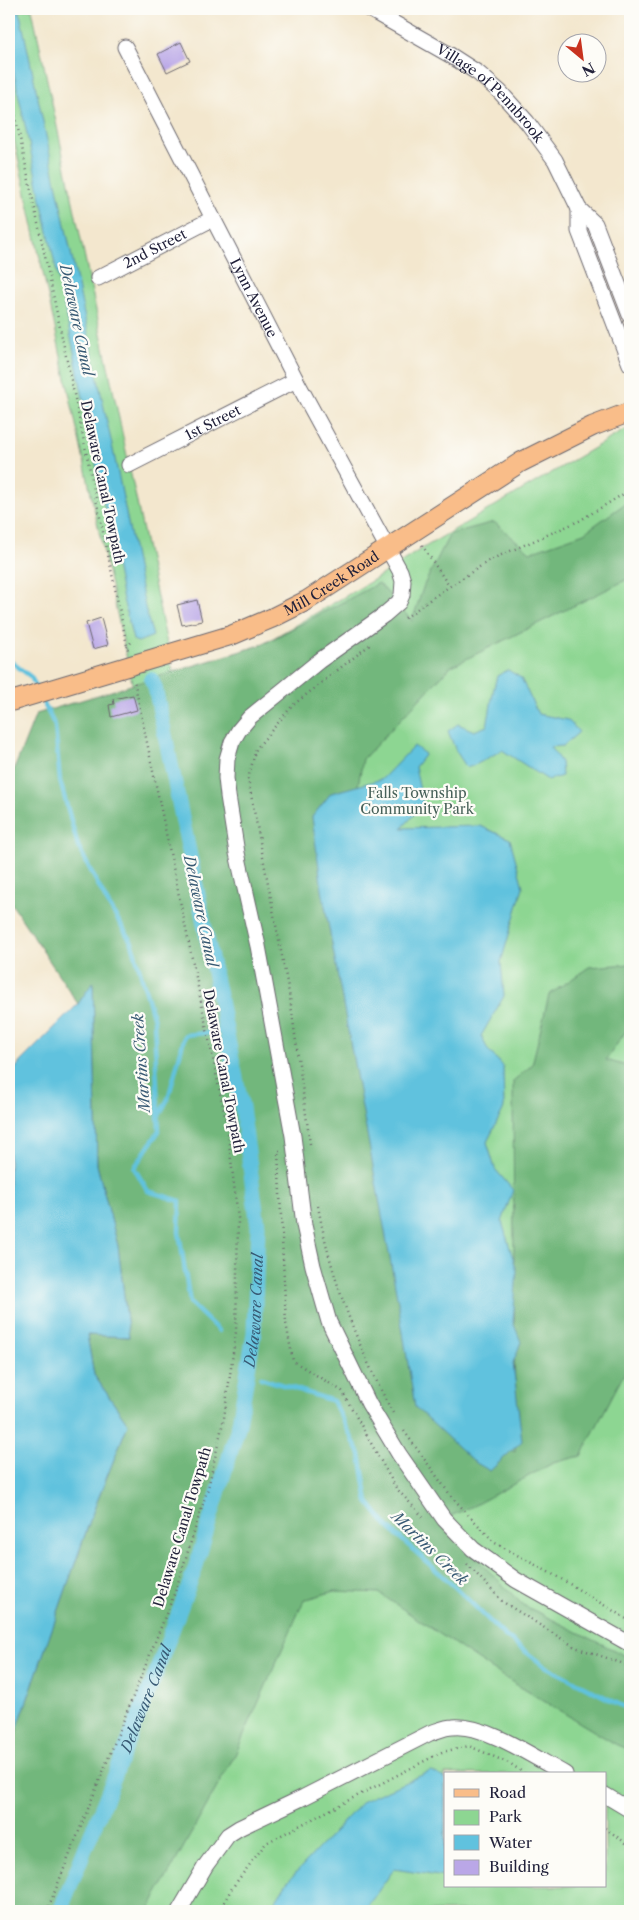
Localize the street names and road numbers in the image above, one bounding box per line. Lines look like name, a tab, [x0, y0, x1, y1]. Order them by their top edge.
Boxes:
street label: Village of Pennbrook	[432, 40, 549, 147]
street label: 2nd Street	[120, 225, 190, 272]
street label: Lynn Avenue	[226, 255, 282, 341]
street label: Delaware Canal Towpath	[77, 399, 129, 566]
street label: 1st Street	[182, 401, 244, 444]
street label: Mill Creek Road	[281, 547, 383, 620]
street label: Delaware Canal Towpath	[199, 987, 249, 1155]
street label: Delaware Canal Towpath	[149, 1444, 215, 1609]

